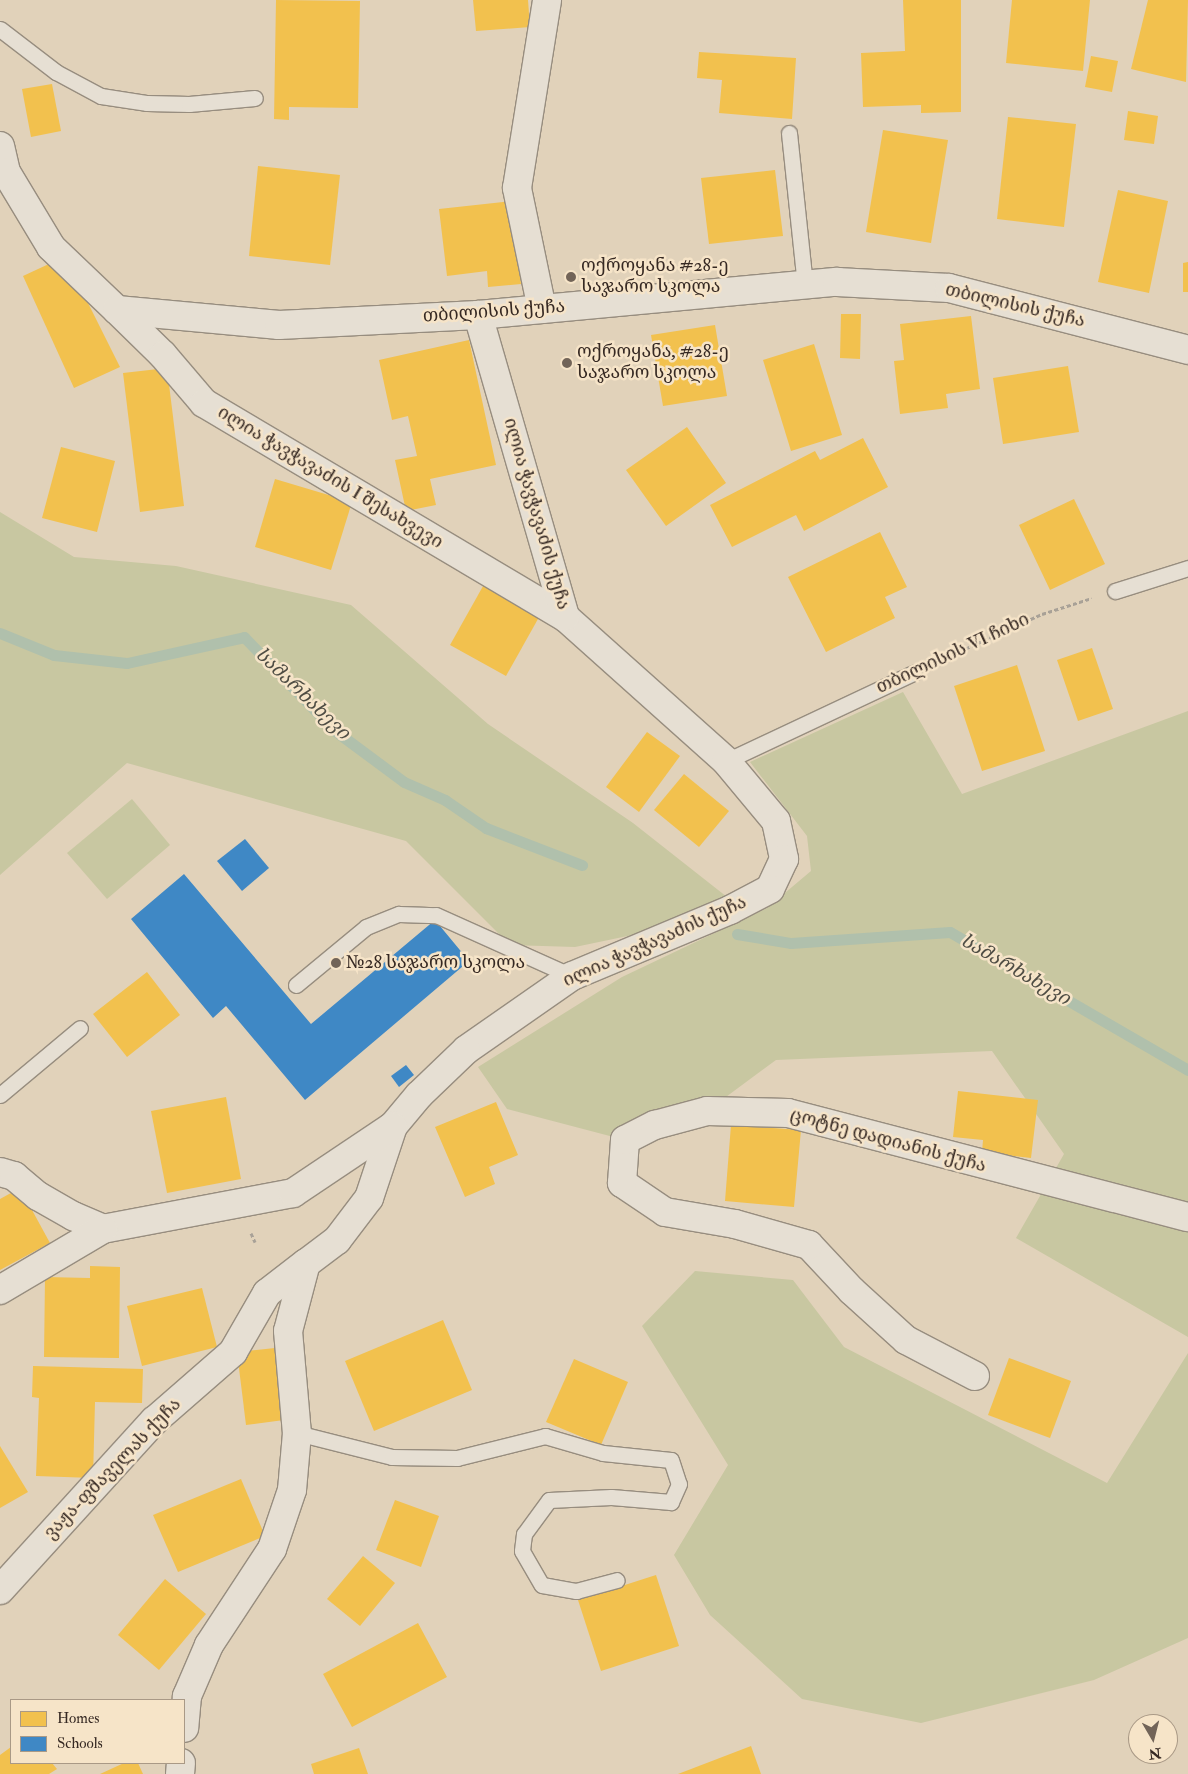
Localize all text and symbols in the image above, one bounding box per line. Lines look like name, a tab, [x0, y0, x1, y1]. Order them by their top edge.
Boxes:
place label: ოქროყანა #28-ე საჯარო სკოლა	[581, 256, 729, 298]
marker: ოქროყანა #28-ე საჯარო სკოლა	[565, 271, 577, 283]
street label: თბილისის ქუჩა	[943, 279, 1087, 333]
street label: თბილისის ქუჩა	[422, 296, 566, 328]
place label: ოქროყანა, #28-ე საჯარო სკოლა	[577, 342, 729, 384]
marker: ოქროყანა, #28-ე საჯარო სკოლა	[561, 357, 573, 369]
street label: ილია ჭავჭავაძის I შესახვევი	[213, 402, 447, 554]
street label: ილია ჭავჭავაძის ქუჩა	[498, 416, 574, 612]
street label: თბილისის VI ჩიხი	[873, 609, 1033, 699]
water label: სამარხახევი	[250, 643, 354, 745]
street label: ილია ჭავჭავაძის ქუჩა	[560, 892, 750, 992]
water label: სამარხახევი	[956, 929, 1074, 1011]
place label: №28 საჯარო სკოლა	[346, 952, 525, 974]
marker: №28 საჯარო სკოლა	[330, 957, 342, 969]
street label: ცოტნე დადიანის ქუჩა	[788, 1104, 988, 1178]
street label: ვაჟა-ფშაველას ქუჩა	[40, 1394, 186, 1544]
legend	[10, 1699, 185, 1764]
text: Homes	[57, 1709, 99, 1728]
north arrow	[1128, 1714, 1178, 1764]
text: Schools	[57, 1734, 103, 1753]
text: N	[1148, 1744, 1162, 1763]

